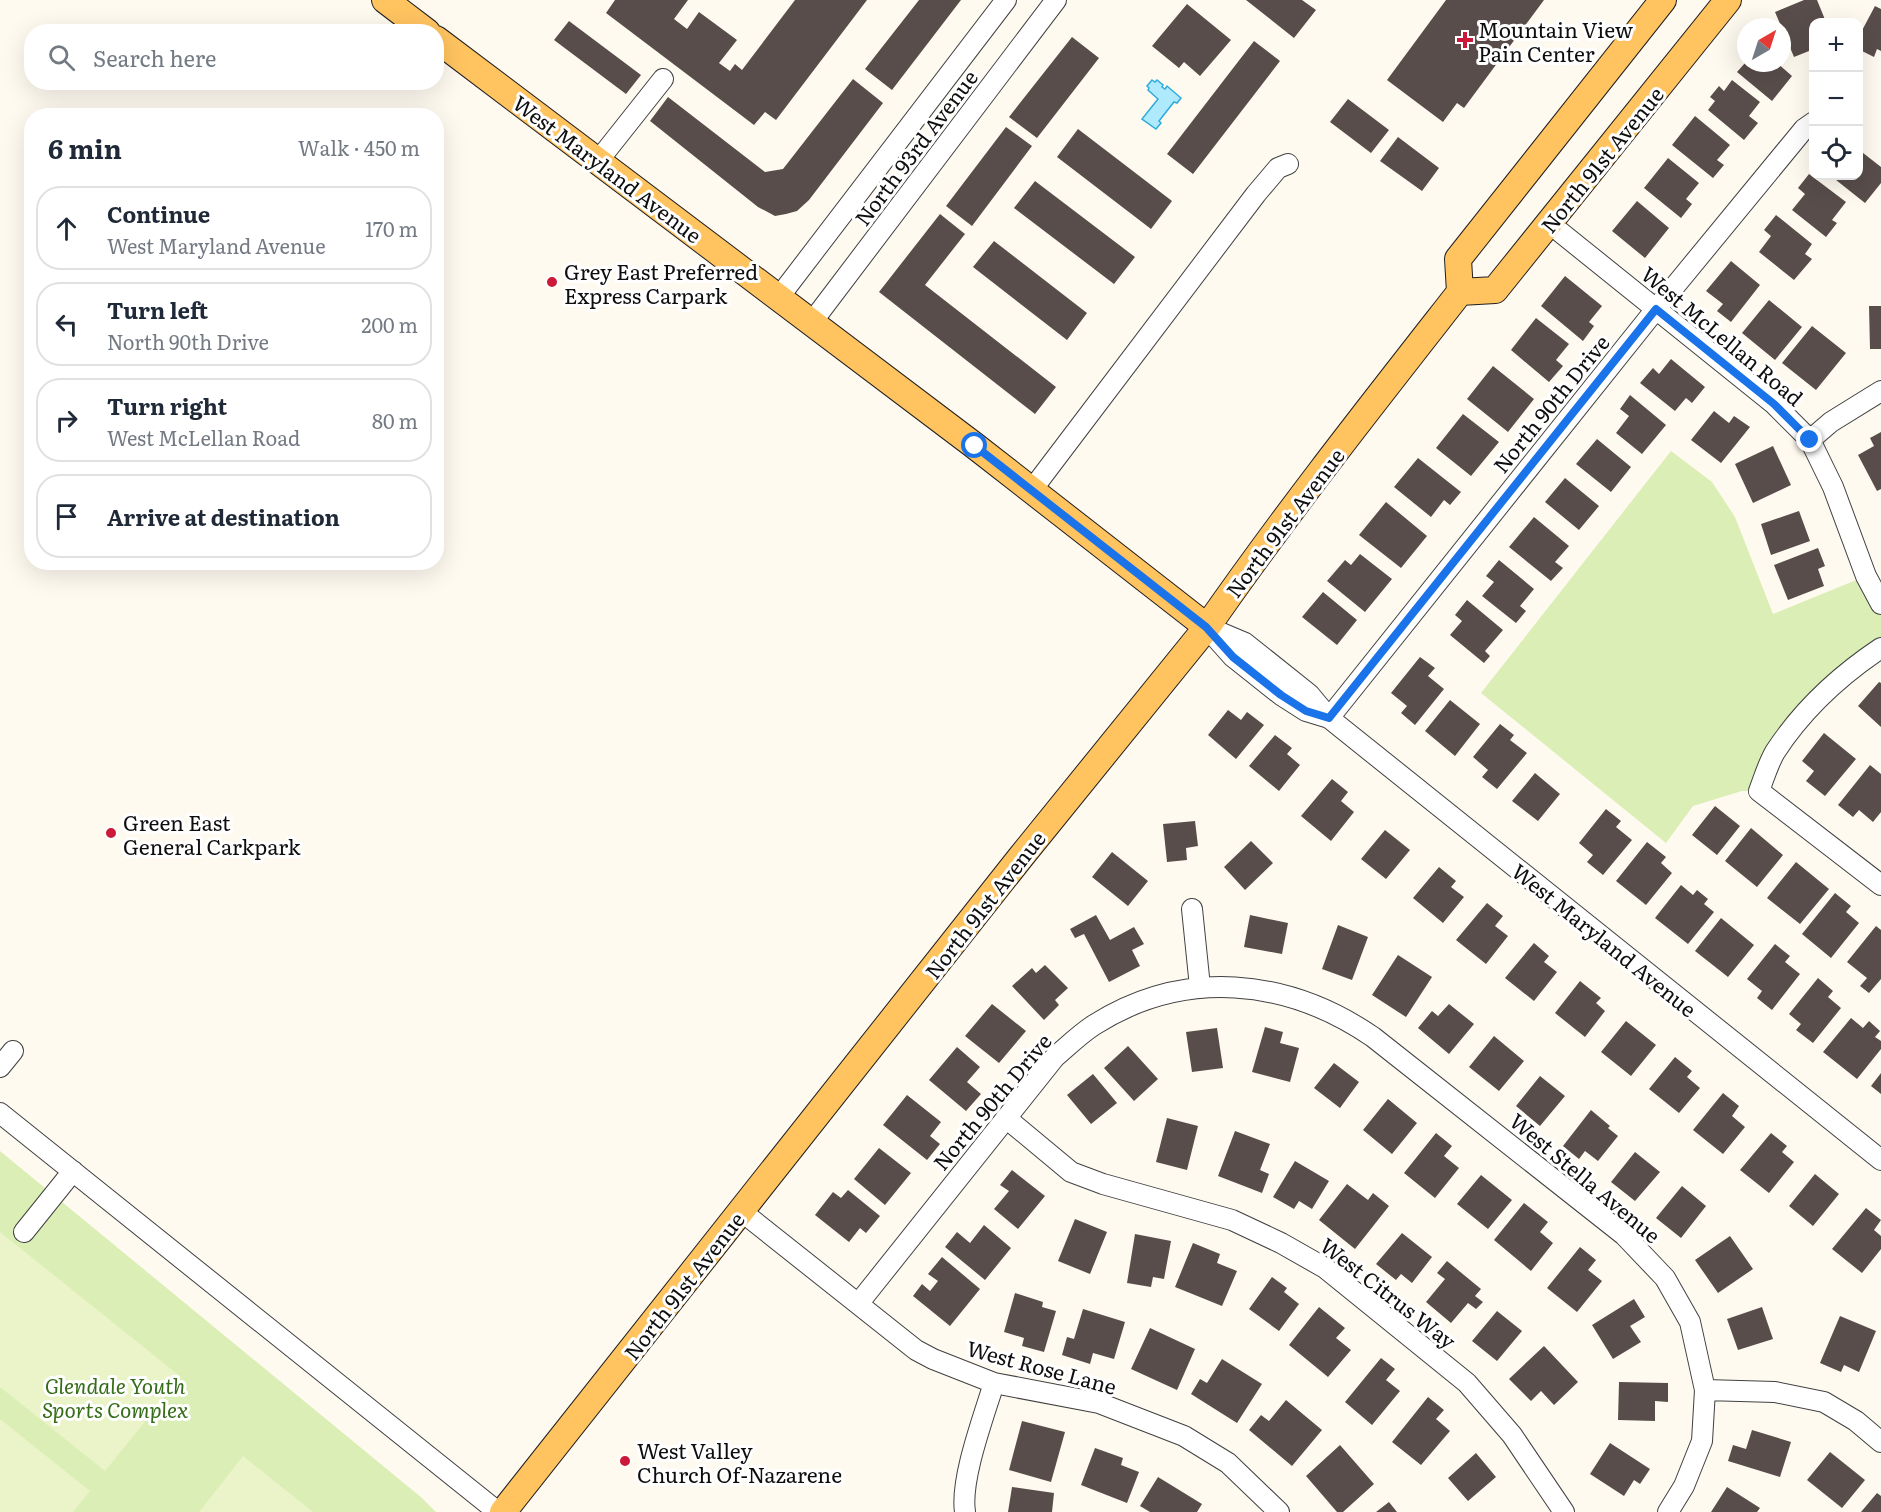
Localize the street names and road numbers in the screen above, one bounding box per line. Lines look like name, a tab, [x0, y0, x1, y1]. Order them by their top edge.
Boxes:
street label: North 93rd Avenue	[846, 63, 984, 231]
street label: North 91st Avenue	[1532, 79, 1670, 239]
street label: West Maryland Avenue	[507, 87, 709, 249]
street label: West McLellan Road	[1635, 258, 1811, 412]
street label: North 90th Drive	[1484, 327, 1616, 479]
street label: North 91st Avenue	[1217, 441, 1351, 603]
street label: North 91st Avenue	[916, 823, 1052, 985]
street label: West Maryland Avenue	[1506, 855, 1704, 1023]
street label: North 90th Drive	[924, 1026, 1058, 1176]
street label: West Stella Avenue	[1504, 1105, 1668, 1249]
street label: North 91st Avenue	[615, 1204, 751, 1366]
street label: West Citrus Way	[1315, 1229, 1464, 1355]
street label: West Rose Lane	[964, 1331, 1120, 1401]

